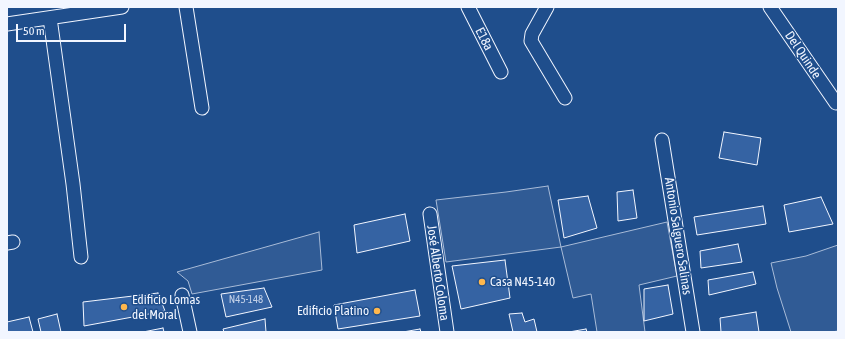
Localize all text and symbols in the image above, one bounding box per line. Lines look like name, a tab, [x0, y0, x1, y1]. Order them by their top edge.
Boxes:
scale bar	[18, 16, 128, 42]
text: 50 m	[23, 24, 45, 38]
street label: E18a	[472, 25, 496, 53]
street label: Del Quinde	[782, 28, 824, 82]
street label: Antonio Salguero Salinas	[661, 176, 695, 296]
street label: José Alberto Coloma	[424, 224, 452, 322]
place label: Casa N45-140	[490, 274, 555, 290]
marker: Casa N45-140	[477, 277, 487, 287]
place label: Edificio Lomas del Moral	[132, 292, 200, 323]
house number: N45-148	[229, 293, 263, 307]
marker: Edificio Lomas del Moral	[119, 302, 129, 312]
place label: Edificio Platino	[297, 303, 369, 319]
marker: Edificio Platino	[372, 306, 382, 316]

